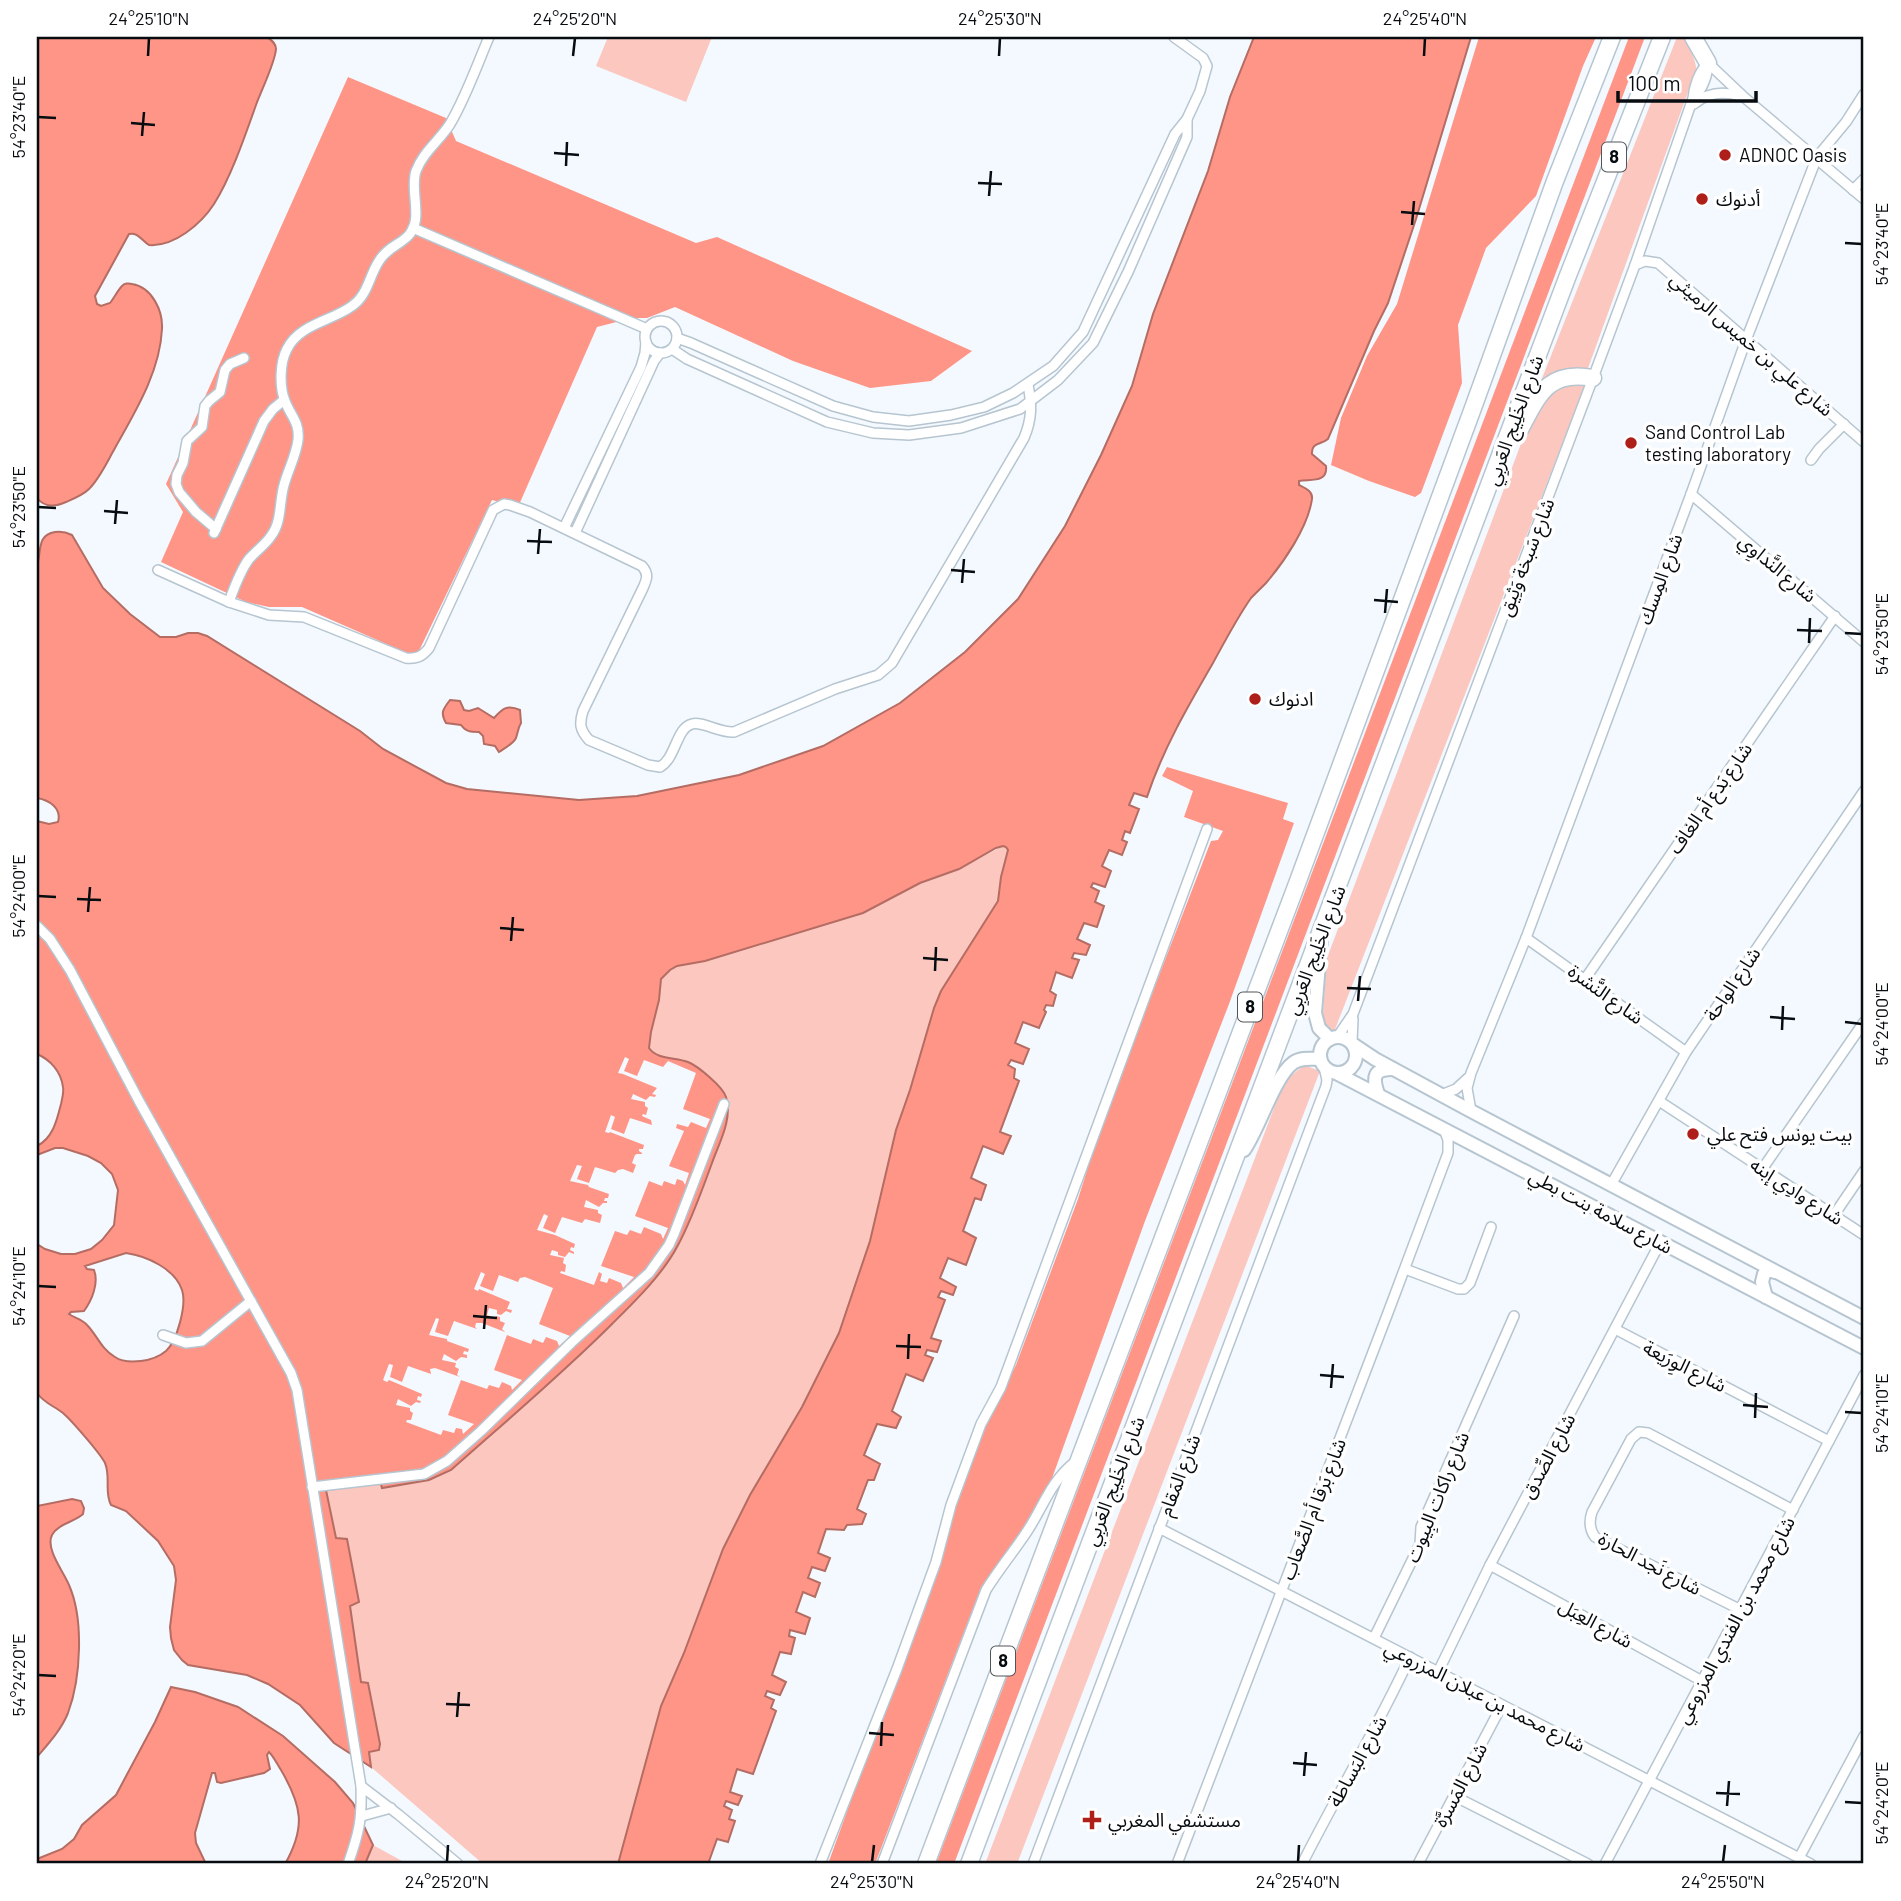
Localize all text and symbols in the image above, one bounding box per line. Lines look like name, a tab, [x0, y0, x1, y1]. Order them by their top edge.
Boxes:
text: 24°25'10"N	[108, 7, 190, 29]
text: 24°25'20"N	[533, 7, 617, 29]
text: 24°25'30"N	[958, 7, 1042, 29]
text: 24°25'40"N	[1383, 7, 1467, 29]
scale bar	[1618, 60, 1756, 104]
text: 100 m	[1628, 70, 1681, 95]
text: 54°23'40"E	[7, 76, 29, 158]
road number: 8	[1602, 142, 1626, 172]
place label: ADNOC Oasis	[1739, 143, 1847, 166]
marker: ADNOC Oasis	[1717, 147, 1733, 163]
place label: أدنوك	[1716, 187, 1761, 211]
marker: أدنوك	[1694, 191, 1710, 207]
text: 54°23'40"E	[1870, 203, 1892, 285]
street label: شارع علي بن خميس الرميثي	[1663, 267, 1838, 424]
street label: شارع الخَلِيج العَربِي	[1479, 352, 1552, 490]
place label: Sand Control Lab testing laboratory	[1645, 420, 1791, 465]
marker: Sand Control Lab testing laboratory	[1623, 435, 1639, 451]
text: 54°23'50"E	[7, 466, 29, 548]
street label: شارع سَبخة وَثِيق	[1493, 495, 1561, 620]
street label: شارع النَّداوِي	[1732, 528, 1822, 610]
street label: شارع المِسك	[1632, 530, 1689, 628]
text: 54°23'50"E	[1870, 593, 1892, 675]
place label: ادنوك	[1269, 687, 1313, 711]
marker: ادنوك	[1247, 691, 1263, 707]
street label: شارع بَدع أم الغاف	[1663, 738, 1760, 860]
text: 54°24'00"E	[7, 854, 29, 938]
street label: شارع الخَلِيج العَربِي	[1279, 882, 1354, 1019]
street label: شارع الواحة	[1699, 942, 1767, 1027]
street label: شارع النَّشرة	[1562, 959, 1648, 1031]
text: 54°24'00"E	[1870, 982, 1892, 1066]
road number: 8	[1238, 992, 1262, 1022]
place label: بيت يونس فتح علي	[1707, 1122, 1852, 1149]
marker: بيت يونس فتح علي	[1685, 1126, 1701, 1142]
street label: شارع وادِي إبنه	[1744, 1152, 1848, 1233]
street label: شارع سلامة بنت بطي	[1524, 1163, 1677, 1262]
text: 54°24'10"E	[7, 1246, 29, 1326]
street label: شارع الوِرَيعة	[1638, 1335, 1731, 1400]
text: 54°24'10"E	[1870, 1373, 1892, 1453]
street label: شارع الصِّدق	[1516, 1409, 1582, 1504]
street label: شارع الخَلِيج العَربِي	[1078, 1413, 1153, 1550]
street label: شارع راكات البِيوت	[1400, 1428, 1477, 1567]
street label: شارع المَقام	[1152, 1431, 1208, 1520]
street label: شارع بَرقا أم الصَّعاب	[1275, 1435, 1354, 1584]
street label: شارع محمد بن الفندي المزروعي	[1670, 1512, 1803, 1729]
street label: شارع نَجد الحارة	[1594, 1526, 1706, 1602]
street label: شارع العِبَل	[1554, 1593, 1637, 1655]
text: 54°24'20"E	[7, 1633, 29, 1717]
street label: شارع محمد بن عبلان المزروعي	[1379, 1635, 1589, 1760]
road number: 8	[991, 1646, 1015, 1676]
street label: شارع البَساطة	[1322, 1711, 1394, 1812]
street label: شارع المَسرَّة	[1428, 1739, 1494, 1832]
text: 54°24'20"E	[1870, 1761, 1892, 1845]
place label: مستشفي المغربي	[1108, 1808, 1241, 1835]
marker: مستشفي المغربي	[1082, 1810, 1102, 1830]
text: 24°25'20"N	[405, 1870, 489, 1892]
text: 24°25'30"N	[830, 1870, 914, 1892]
text: 24°25'40"N	[1256, 1870, 1340, 1892]
text: 24°25'50"N	[1681, 1870, 1765, 1892]

